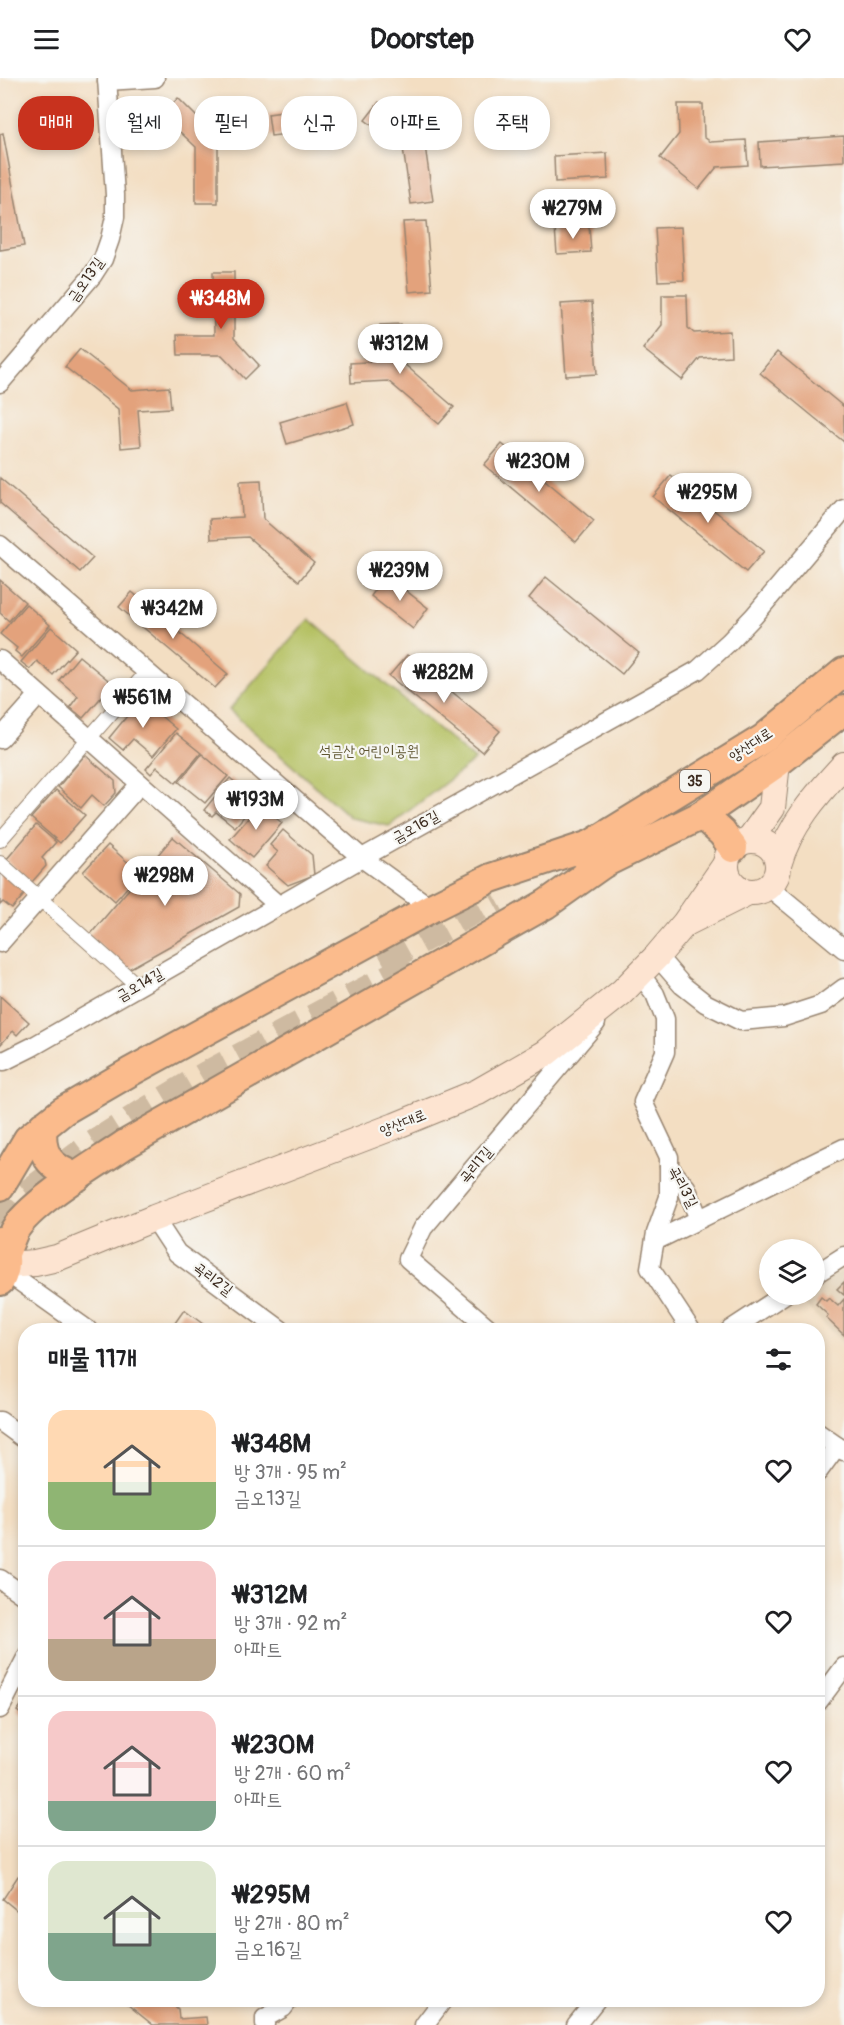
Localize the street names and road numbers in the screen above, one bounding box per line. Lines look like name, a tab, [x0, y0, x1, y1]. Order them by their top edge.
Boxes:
street label: 금오13길	[64, 254, 108, 306]
street label: 양산대로	[726, 724, 776, 766]
road number: 35	[680, 770, 710, 792]
street label: 금오16길	[389, 806, 443, 848]
street label: 금오14길	[113, 964, 167, 1006]
street label: 양산대로	[377, 1105, 429, 1141]
street label: 곡리1길	[455, 1143, 497, 1187]
street label: 곡리3길	[664, 1163, 702, 1211]
street label: 곡리2길	[189, 1258, 237, 1300]

